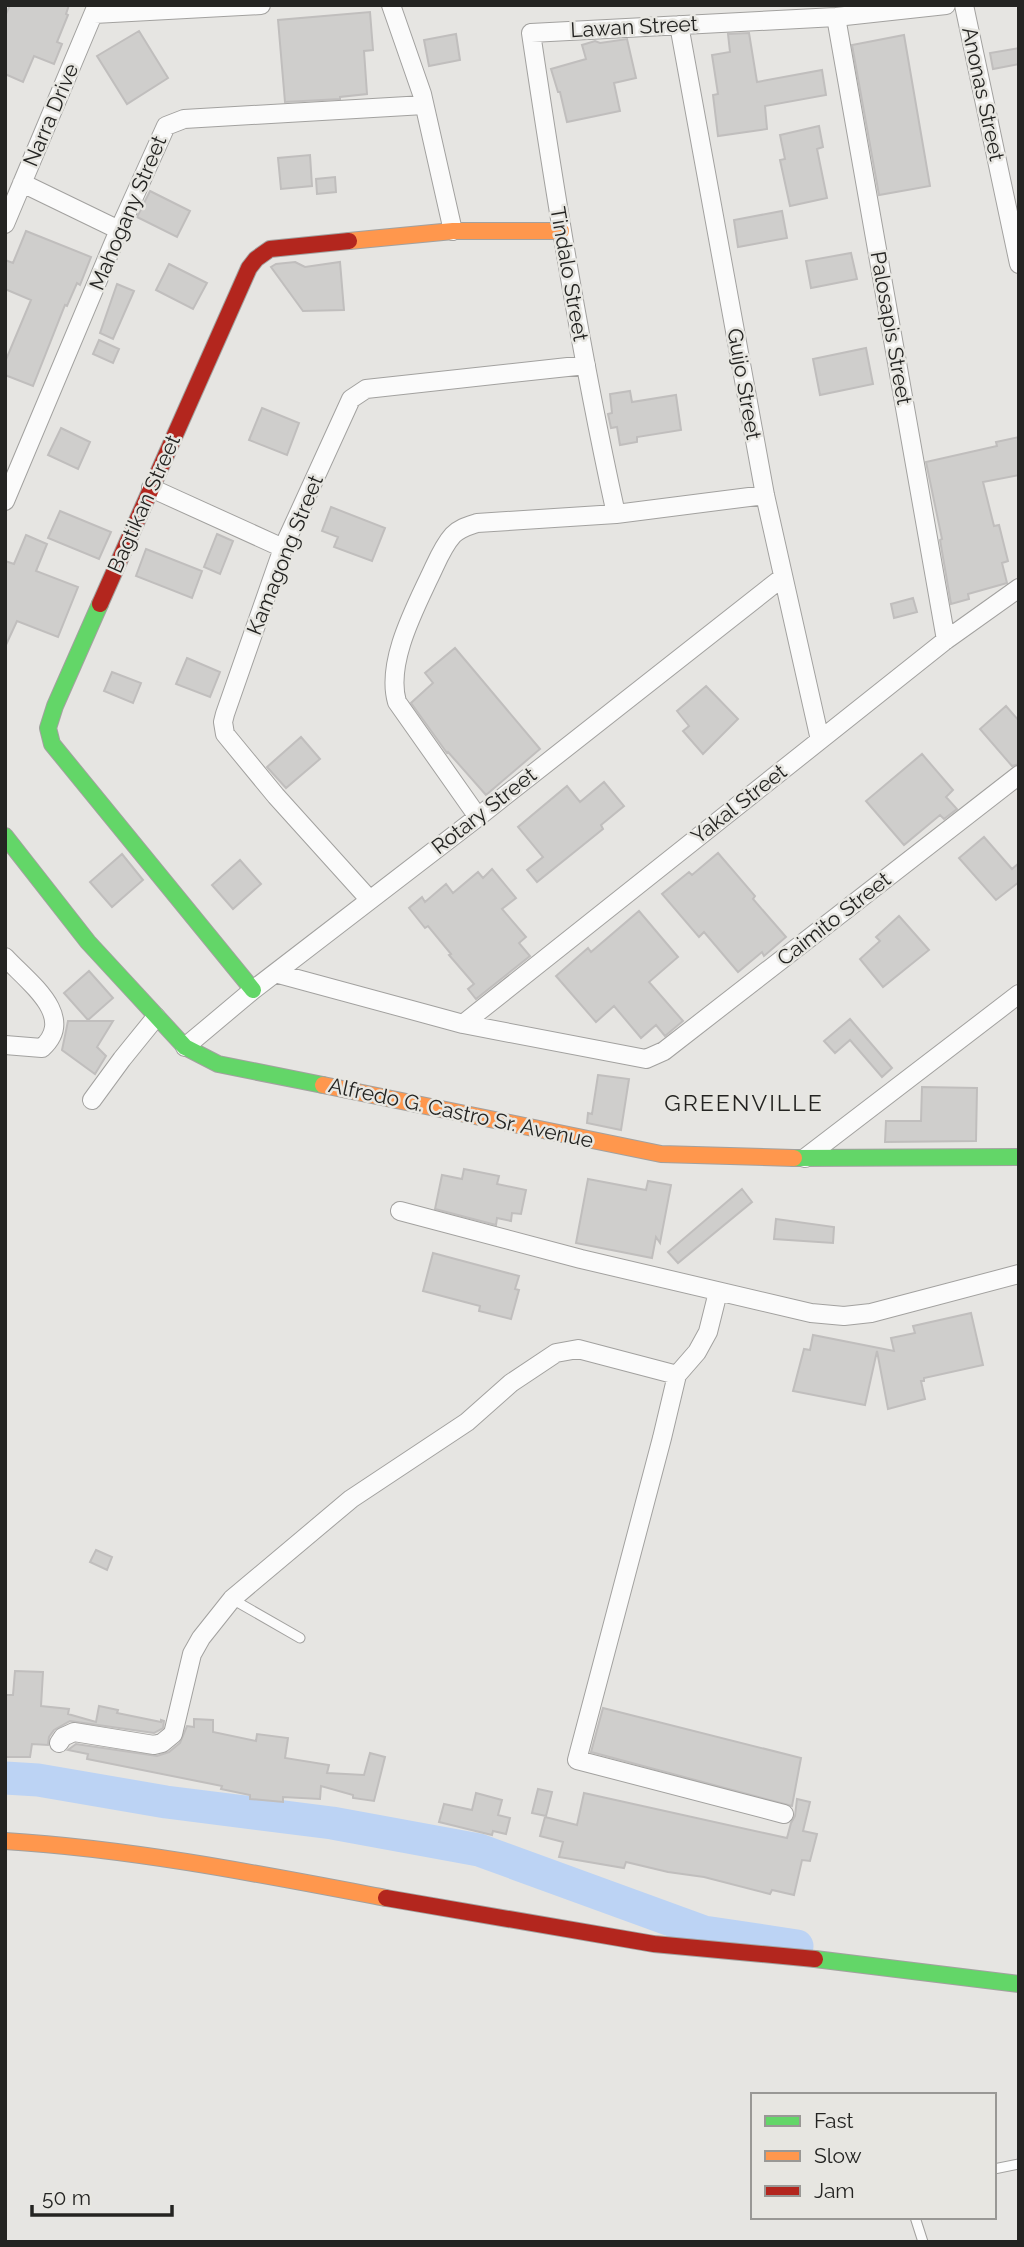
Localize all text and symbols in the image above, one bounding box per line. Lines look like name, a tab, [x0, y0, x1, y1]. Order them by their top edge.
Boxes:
street label: Lawan Street	[570, 11, 698, 42]
street label: Anonas Street	[957, 25, 1010, 163]
street label: Narra Drive	[18, 60, 83, 170]
street label: Mahogany Street	[84, 132, 171, 294]
street label: Tindalo Street	[545, 205, 594, 343]
street label: Palosapis Street	[866, 249, 917, 407]
street label: Guijo Street	[722, 326, 767, 442]
street label: Bagtikan Street	[102, 431, 185, 577]
street label: Kamagong Street	[241, 471, 328, 638]
street label: Yakal Street	[686, 759, 791, 849]
street label: Rotary Street	[426, 762, 541, 859]
street label: Caimito Street	[772, 867, 895, 971]
street label: Alfredo G. Castro Sr. Avenue	[327, 1072, 596, 1153]
district label: GREENVILLE	[664, 1089, 824, 1116]
legend	[751, 2093, 996, 2219]
text: Fast	[814, 2108, 854, 2133]
text: Slow	[814, 2143, 862, 2168]
scale bar	[32, 2174, 172, 2218]
text: Jam	[814, 2178, 855, 2203]
text: 50 m	[42, 2185, 91, 2210]

